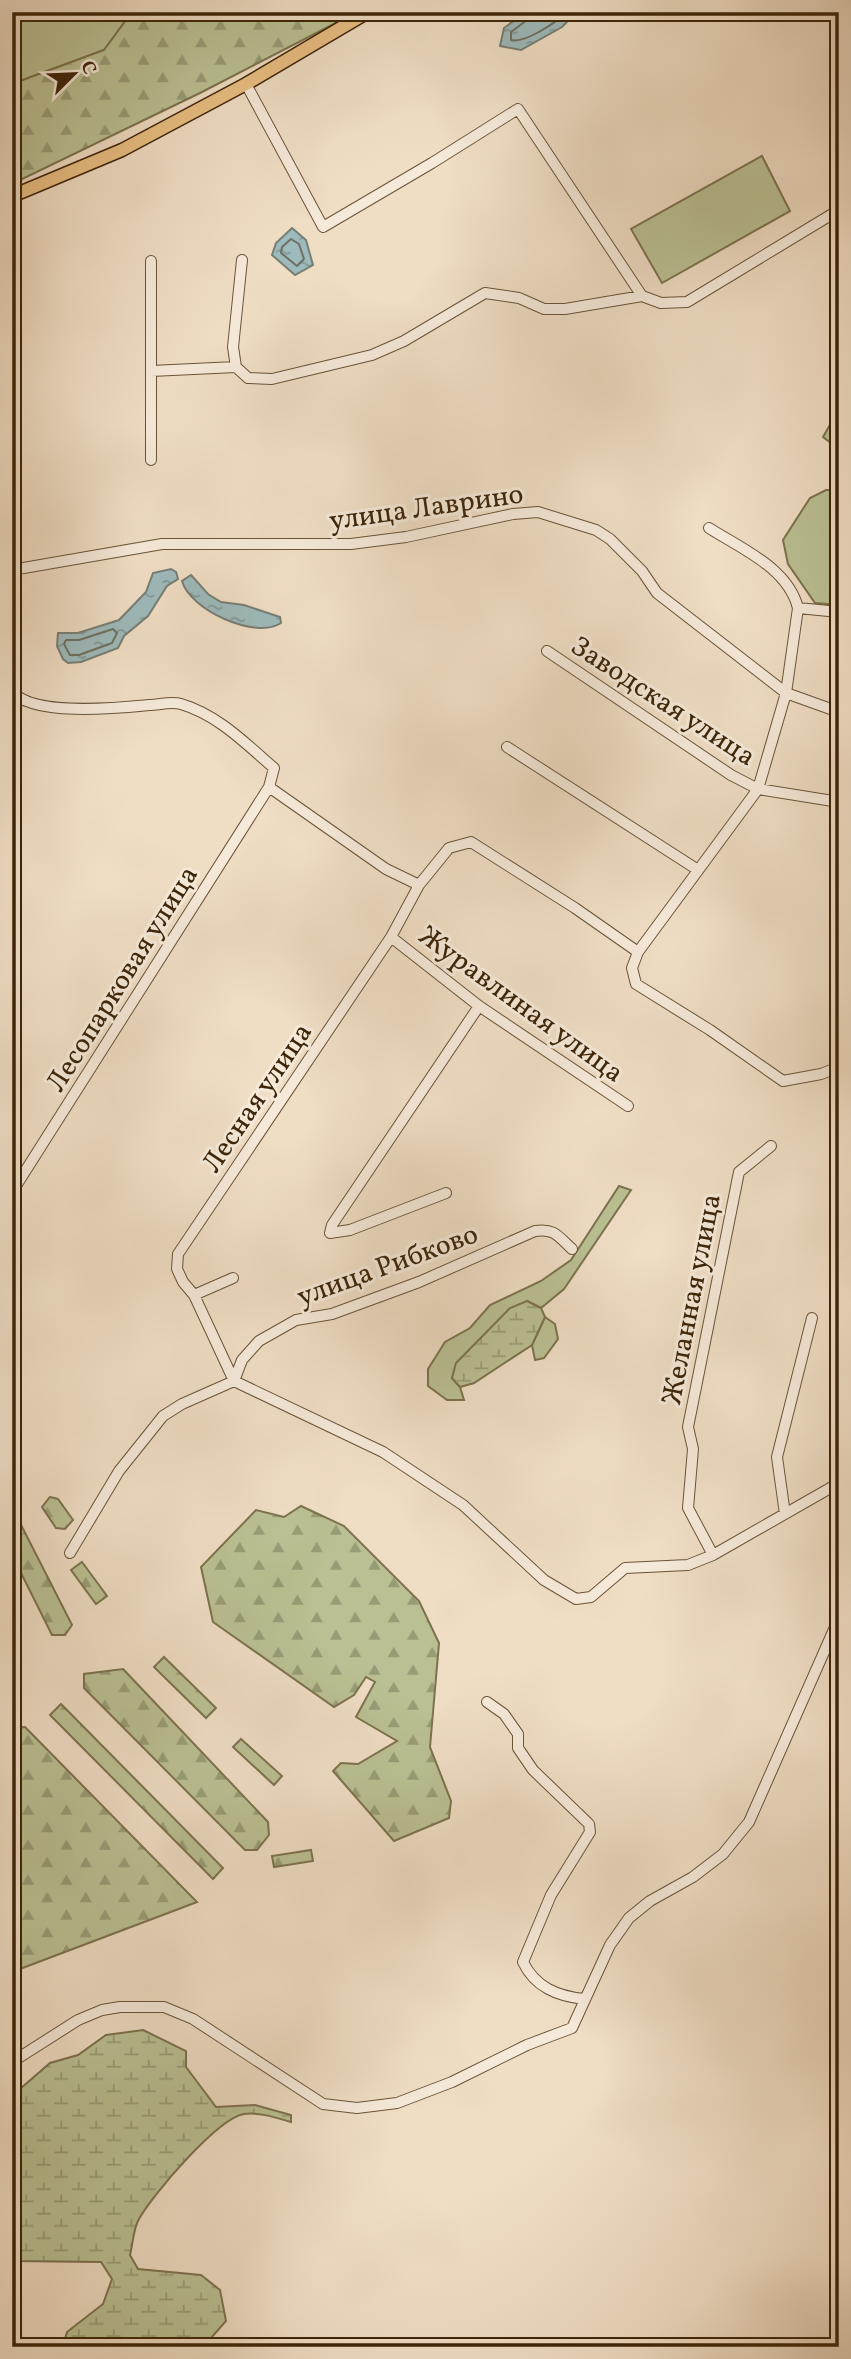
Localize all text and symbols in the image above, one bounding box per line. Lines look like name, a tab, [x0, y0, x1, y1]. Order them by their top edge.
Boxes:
north arrow	[38, 38, 108, 108]
text: С	[73, 57, 102, 79]
street label: улица Лаврино	[327, 476, 526, 541]
street label: Заводская улица	[562, 628, 763, 777]
street label: Лесопарковая улица	[38, 859, 209, 1100]
street label: Журавлиная улица	[410, 917, 631, 1093]
street label: Лесная улица	[194, 1016, 323, 1181]
street label: Желанная улица	[653, 1191, 732, 1408]
street label: улица Рибково	[292, 1216, 484, 1317]

